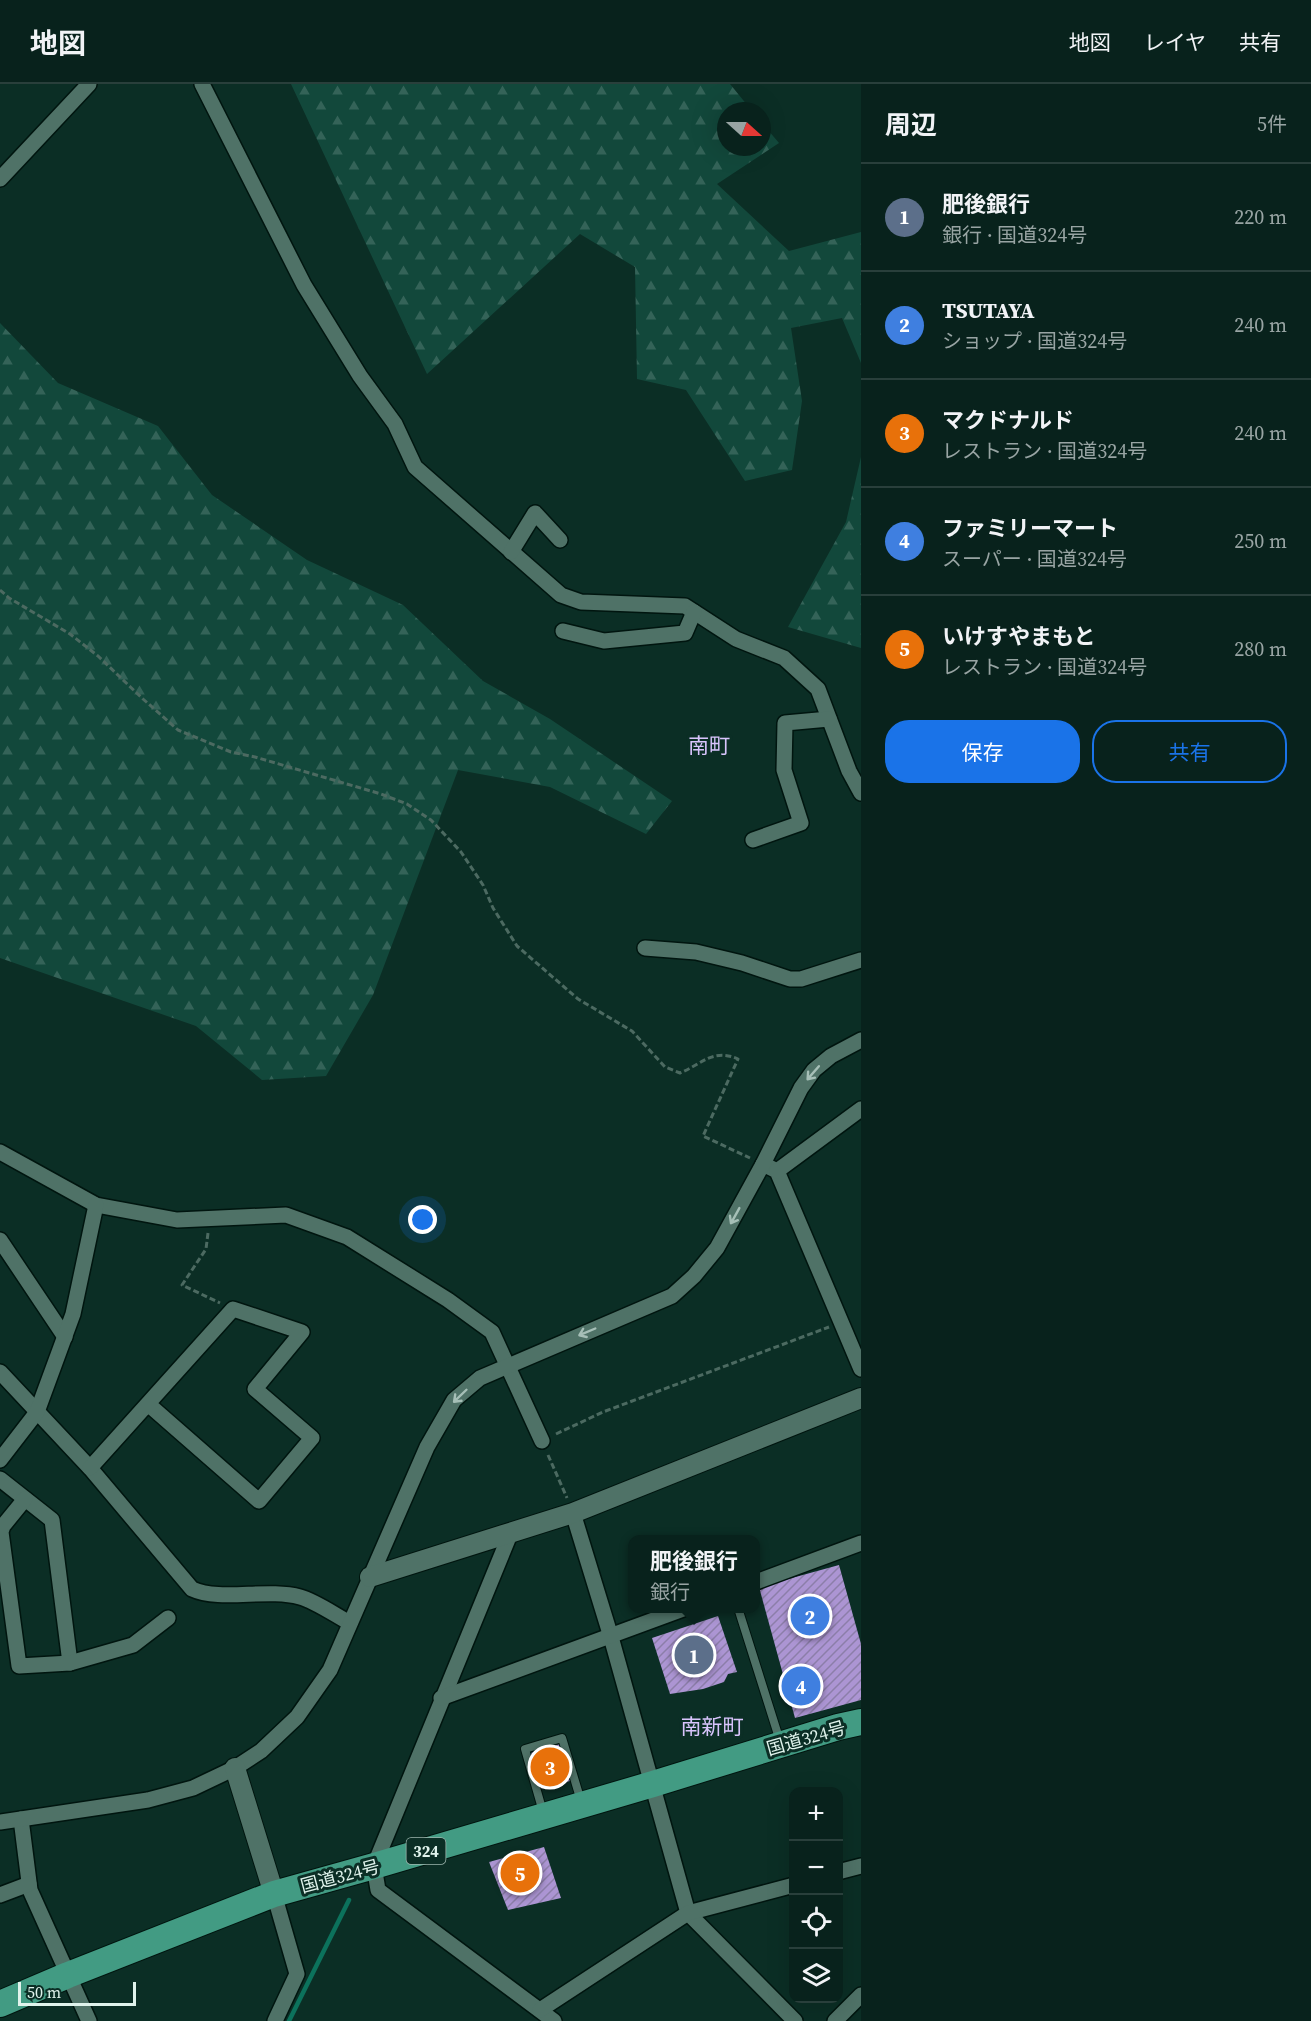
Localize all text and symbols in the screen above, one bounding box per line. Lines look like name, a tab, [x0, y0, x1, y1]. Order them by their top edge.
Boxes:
text: 地図	[30, 24, 86, 62]
text: 地図	[1069, 28, 1111, 57]
text: レイヤ	[1144, 28, 1206, 57]
text: 共有	[1239, 28, 1281, 57]
north arrow	[717, 102, 771, 156]
text: 周辺	[885, 107, 937, 143]
text: 5件	[1257, 110, 1287, 138]
text: 肥後銀行	[942, 189, 1030, 219]
text: 1	[899, 203, 910, 231]
text: 220 m	[1234, 203, 1287, 231]
text: 銀行 · 国道324号	[942, 221, 1087, 249]
text: TSUTAYA	[942, 295, 1035, 325]
text: 2	[899, 311, 910, 339]
text: 240 m	[1234, 311, 1287, 339]
text: ショップ · 国道324号	[942, 327, 1127, 355]
text: マクドナルド	[942, 405, 1074, 435]
text: 3	[899, 419, 910, 447]
text: 240 m	[1234, 419, 1287, 447]
text: レストラン · 国道324号	[942, 437, 1147, 465]
text: ファミリーマート	[942, 513, 1118, 543]
text: 4	[899, 527, 910, 555]
text: 250 m	[1234, 527, 1287, 555]
text: スーパー · 国道324号	[942, 545, 1127, 573]
text: いけすやまもと	[942, 621, 1096, 651]
text: 5	[899, 635, 910, 663]
text: 280 m	[1234, 635, 1287, 663]
text: レストラン · 国道324号	[942, 653, 1147, 681]
button: 保存	[885, 720, 1080, 783]
button: 共有	[1092, 720, 1287, 783]
district label: 南町	[688, 731, 730, 760]
one-way arrow	[806, 1065, 820, 1080]
your location	[408, 1205, 437, 1234]
one-way arrow	[729, 1206, 740, 1224]
one-way arrow	[579, 1327, 597, 1338]
one-way arrow	[452, 1389, 467, 1404]
popup	[628, 1535, 760, 1613]
text: 肥後銀行	[650, 1546, 738, 1576]
text: 銀行	[650, 1578, 690, 1606]
pin: 2	[790, 1594, 830, 1639]
pin: 1	[674, 1632, 714, 1678]
pin: 4	[782, 1664, 820, 1708]
district label: 南新町	[681, 1712, 744, 1741]
street label: 国道324号	[764, 1715, 848, 1761]
pin: 3	[530, 1744, 570, 1790]
map controls	[789, 1787, 843, 2003]
button: +	[789, 1787, 843, 1841]
road number: 324	[406, 1838, 446, 1864]
button: −	[789, 1841, 843, 1895]
pin: 5	[500, 1850, 540, 1896]
street label: 国道324号	[298, 1853, 382, 1899]
button: locate	[789, 1895, 843, 1949]
button: layers	[789, 1949, 843, 2003]
scale bar	[18, 1979, 136, 2006]
text: 50 m	[27, 1981, 61, 2003]

